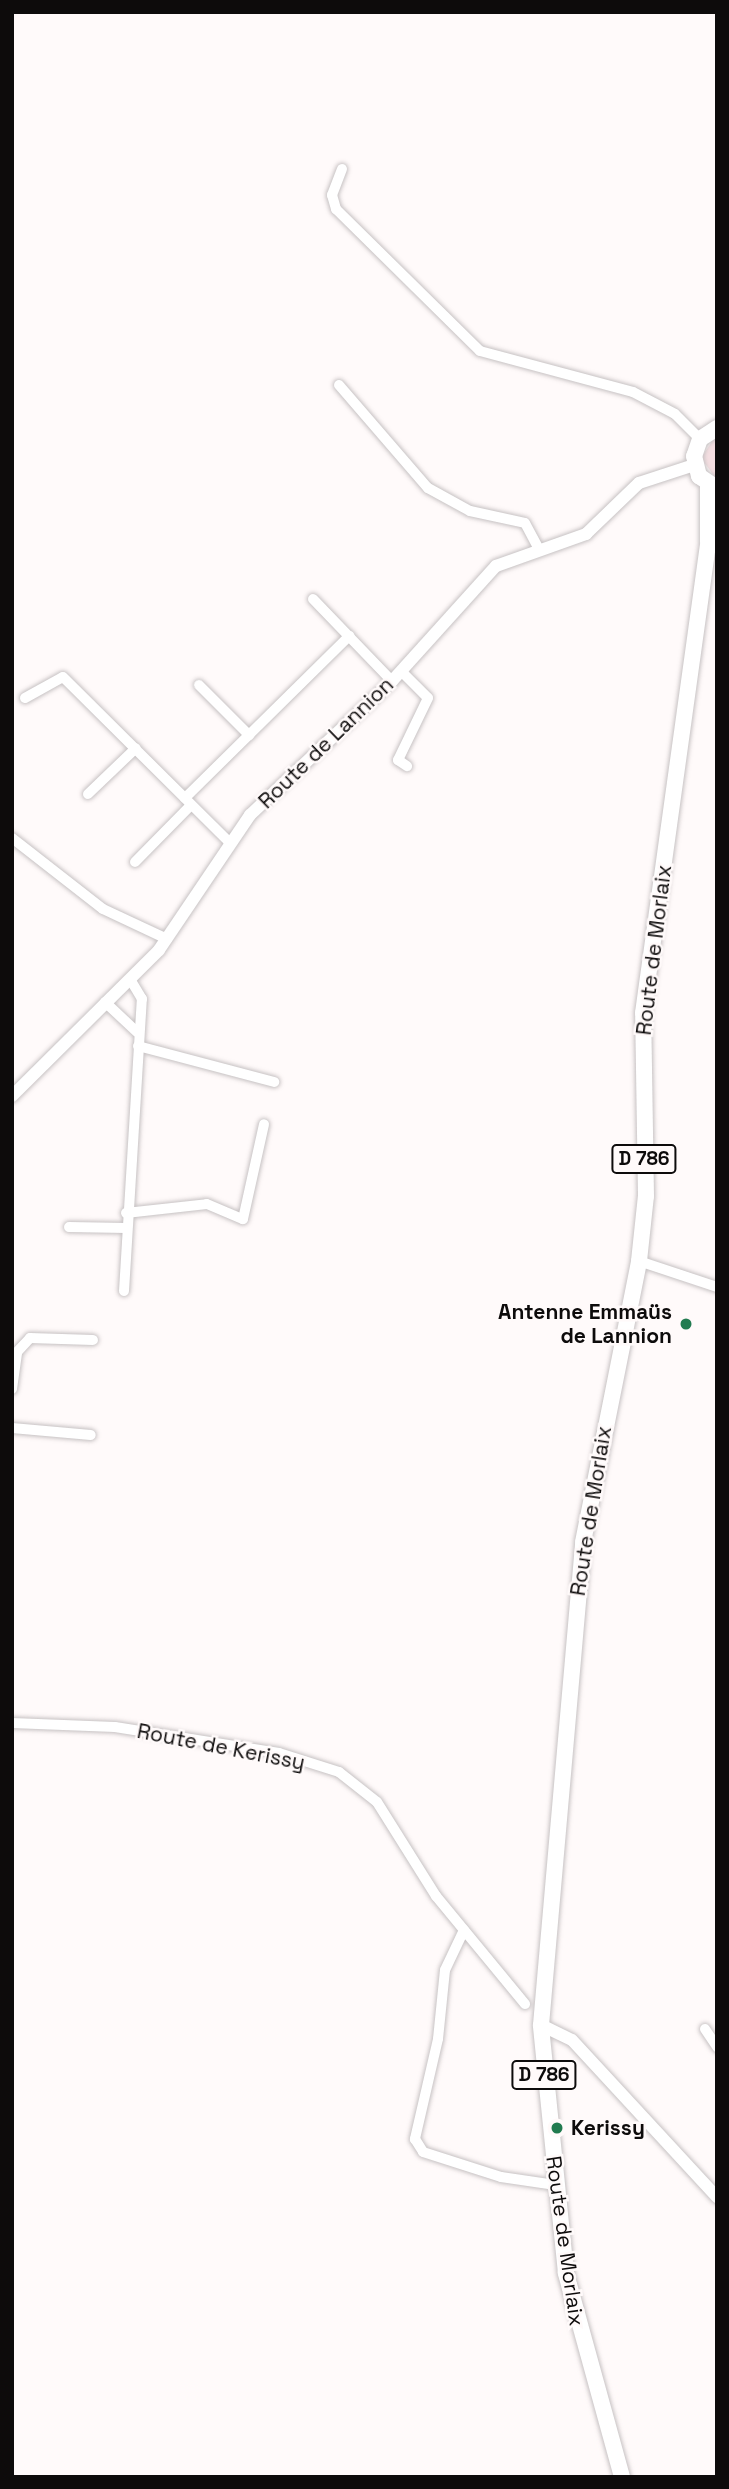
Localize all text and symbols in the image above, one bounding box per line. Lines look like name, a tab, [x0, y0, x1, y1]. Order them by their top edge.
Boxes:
street label: Route de Lannion	[253, 672, 399, 814]
street label: Route de Morlaix	[631, 863, 677, 1037]
road number: D 786	[611, 1144, 677, 1175]
place label: Antenne Emmaüs de Lannion	[498, 1299, 672, 1349]
marker: Antenne Emmaüs de Lannion	[678, 1316, 694, 1332]
street label: Route de Morlaix	[565, 1424, 617, 1598]
street label: Route de Kerissy	[135, 1718, 307, 1776]
road number: D 786	[511, 2060, 577, 2090]
place label: Kerissy	[571, 2115, 645, 2141]
marker: Kerissy	[549, 2120, 565, 2136]
street label: Route de Morlaix	[541, 2154, 589, 2328]

